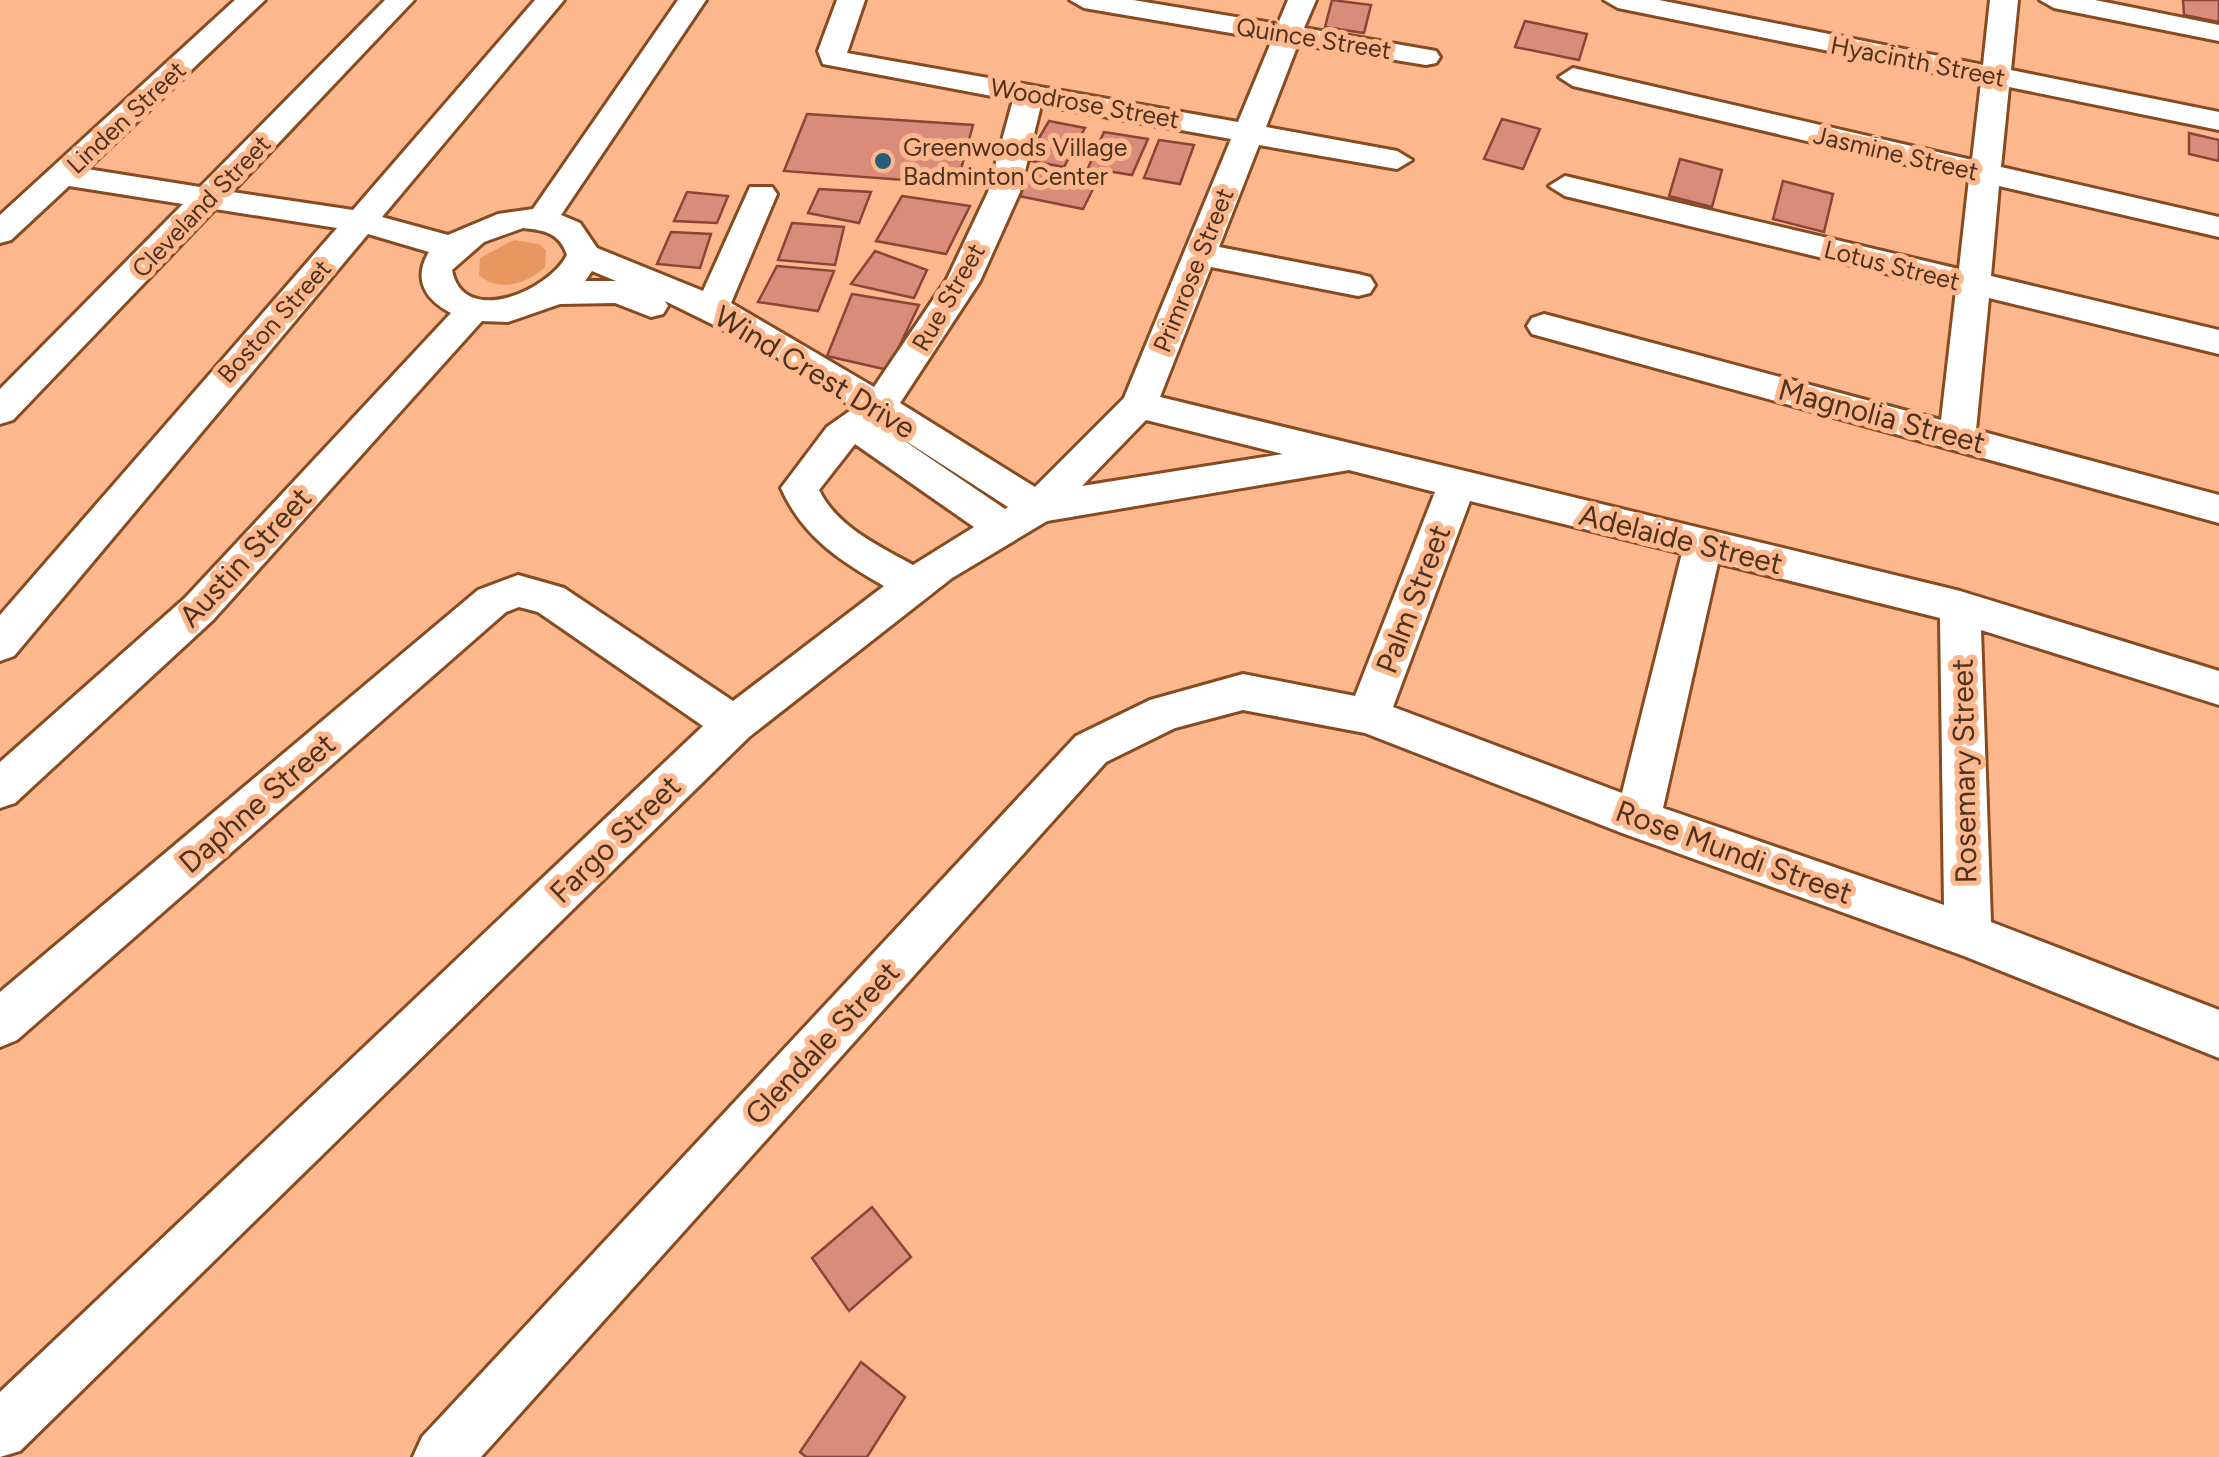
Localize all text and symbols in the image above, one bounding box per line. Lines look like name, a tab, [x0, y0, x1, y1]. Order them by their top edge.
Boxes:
street label: Quince Street	[1234, 11, 1394, 65]
street label: Hyacinth Street	[1828, 29, 2008, 93]
street label: Linden Street	[60, 54, 192, 180]
street label: Woodrose Street	[988, 72, 1182, 134]
street label: Jasmine Street	[1811, 119, 1981, 187]
street label: Cleveland Street	[126, 129, 276, 283]
place label: Greenwoods Village Badminton Center	[903, 132, 1128, 191]
marker: Greenwoods Village Badminton Center	[872, 150, 894, 172]
street label: Primrose Street	[1146, 184, 1240, 356]
street label: Lotus Street	[1821, 234, 1963, 296]
street label: Rue Street	[905, 238, 991, 356]
street label: Boston Street	[211, 253, 337, 389]
street label: Wind Crest Drive	[708, 297, 922, 447]
street label: Magnolia Street	[1774, 371, 1990, 461]
street label: Austin Street	[171, 479, 319, 635]
street label: Adelaide Street	[1575, 496, 1787, 582]
street label: Palm Street	[1368, 520, 1458, 678]
street label: Rosemary Street	[1944, 658, 1984, 884]
street label: Daphne Street	[171, 725, 343, 881]
street label: Fargo Street	[542, 767, 688, 911]
street label: Rose Mundi Street	[1611, 792, 1857, 912]
street label: Glendale Street	[737, 954, 907, 1132]

